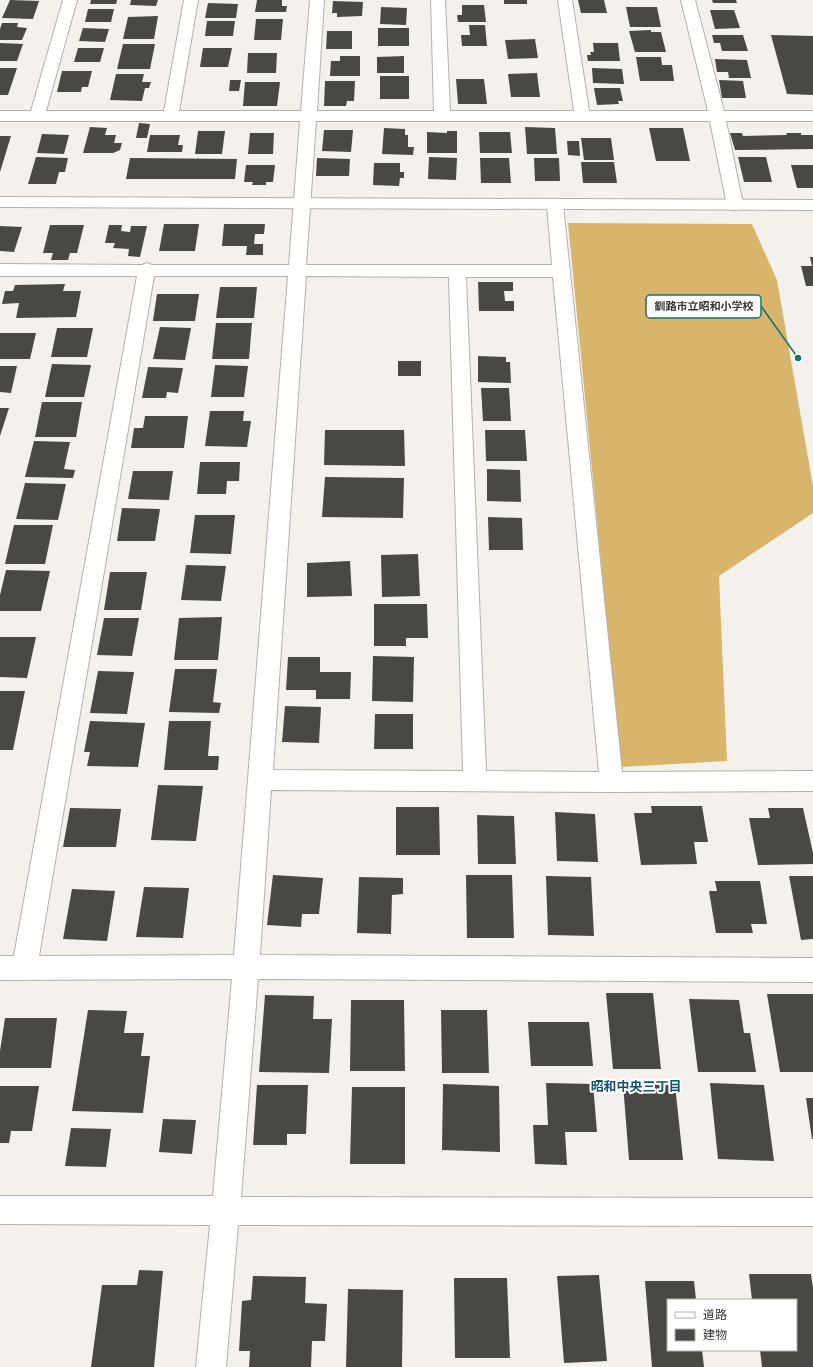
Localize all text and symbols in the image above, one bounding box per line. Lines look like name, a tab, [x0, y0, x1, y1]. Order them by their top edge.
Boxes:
callout: 釧路市立昭和小学校	[646, 295, 761, 318]
text: 釧路市立昭和小学校	[655, 298, 754, 314]
district label: 昭和中央三丁目	[590, 1076, 682, 1096]
legend	[667, 1299, 797, 1351]
text: 道路	[703, 1305, 727, 1324]
text: 建物	[703, 1325, 727, 1344]

